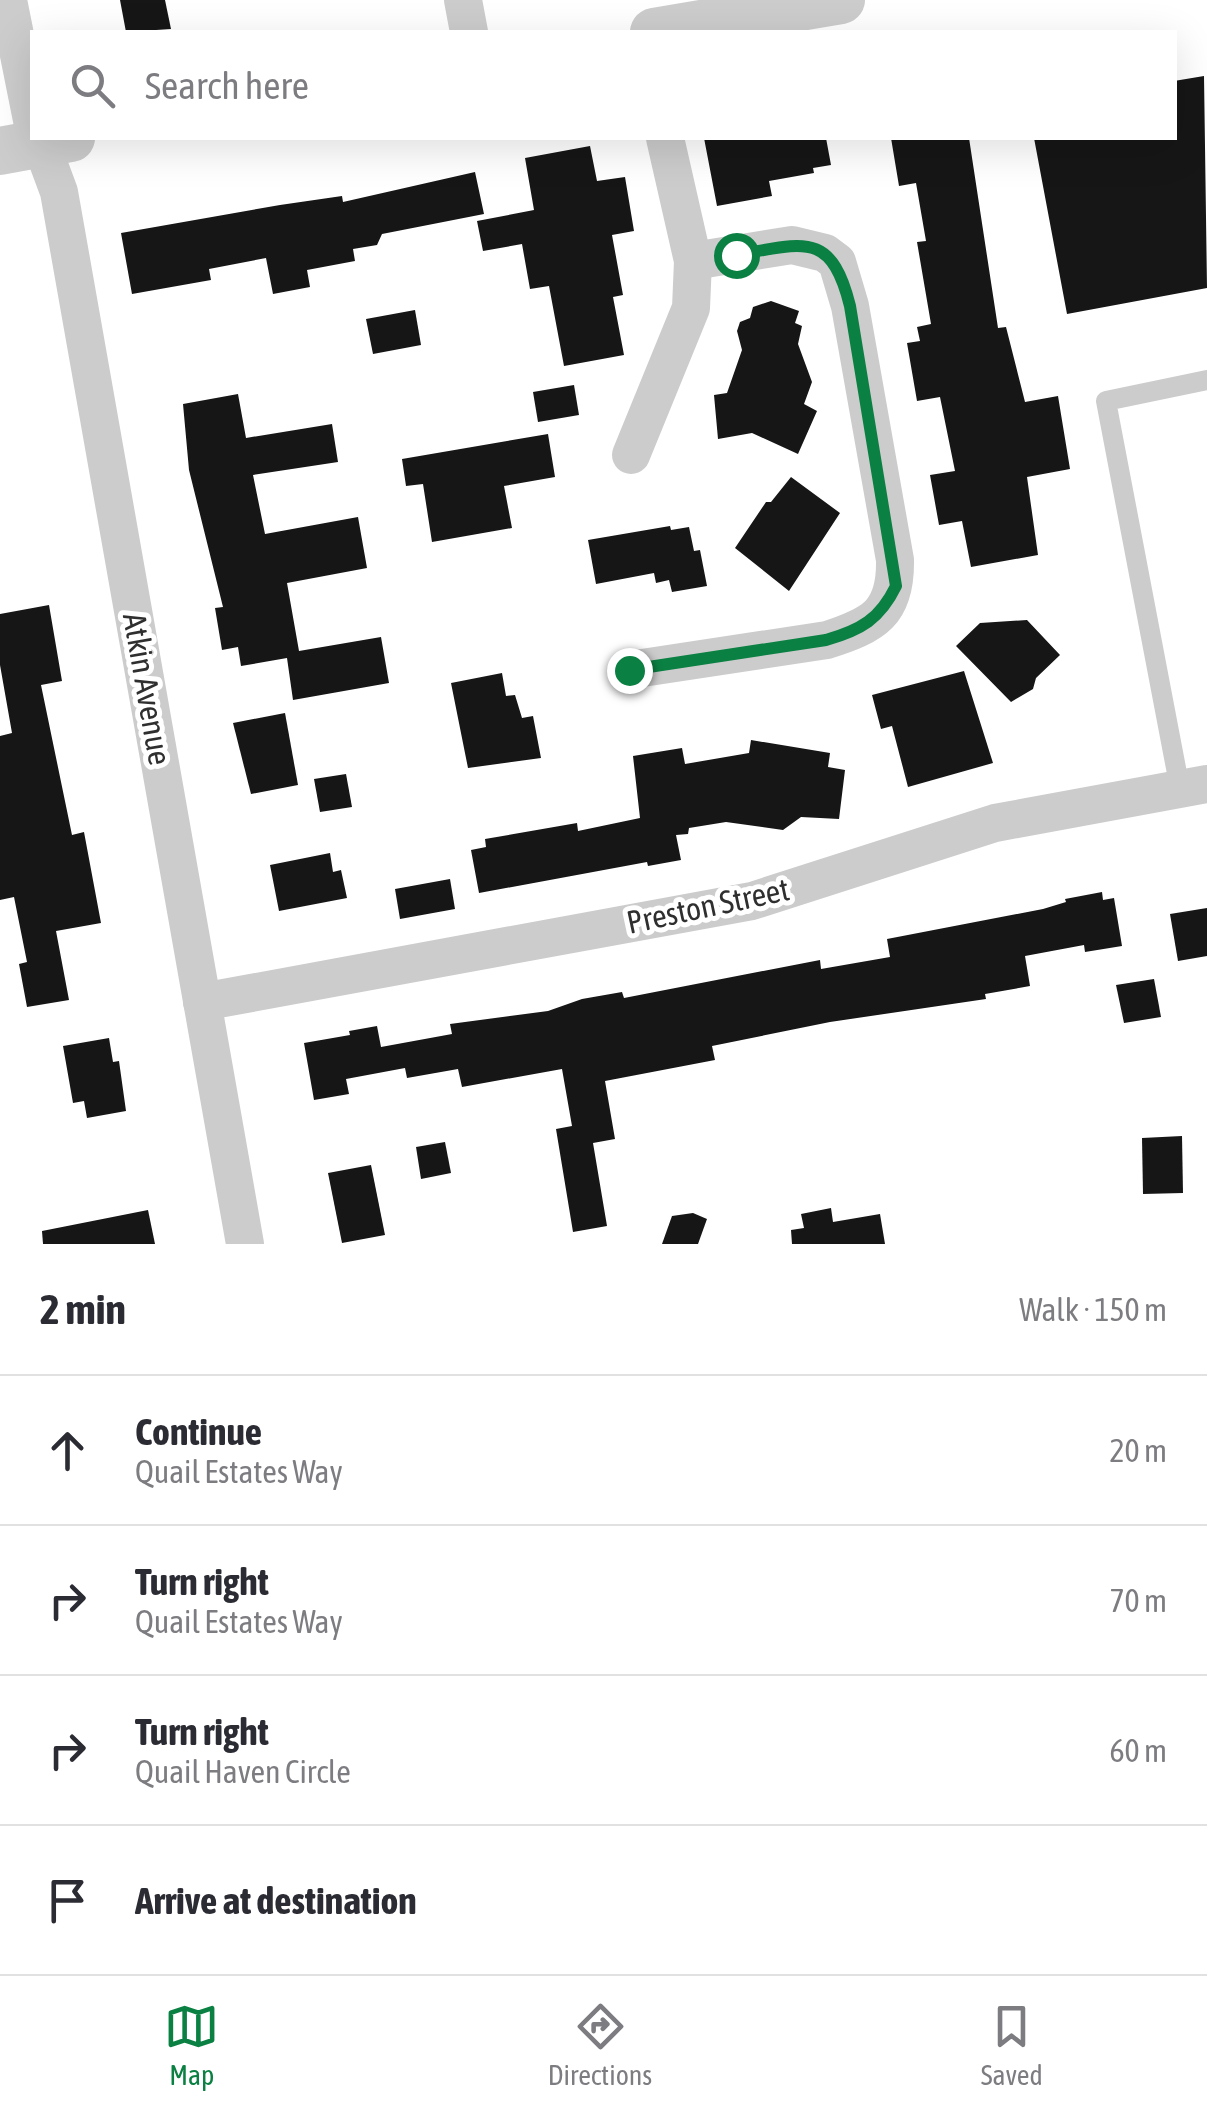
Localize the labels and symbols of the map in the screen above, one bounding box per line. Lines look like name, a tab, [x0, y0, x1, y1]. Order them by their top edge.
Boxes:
route start	[714, 233, 760, 279]
street label: Atkin Avenue	[116, 610, 179, 768]
route end	[607, 648, 653, 694]
street label: Preston Street	[623, 870, 792, 941]

